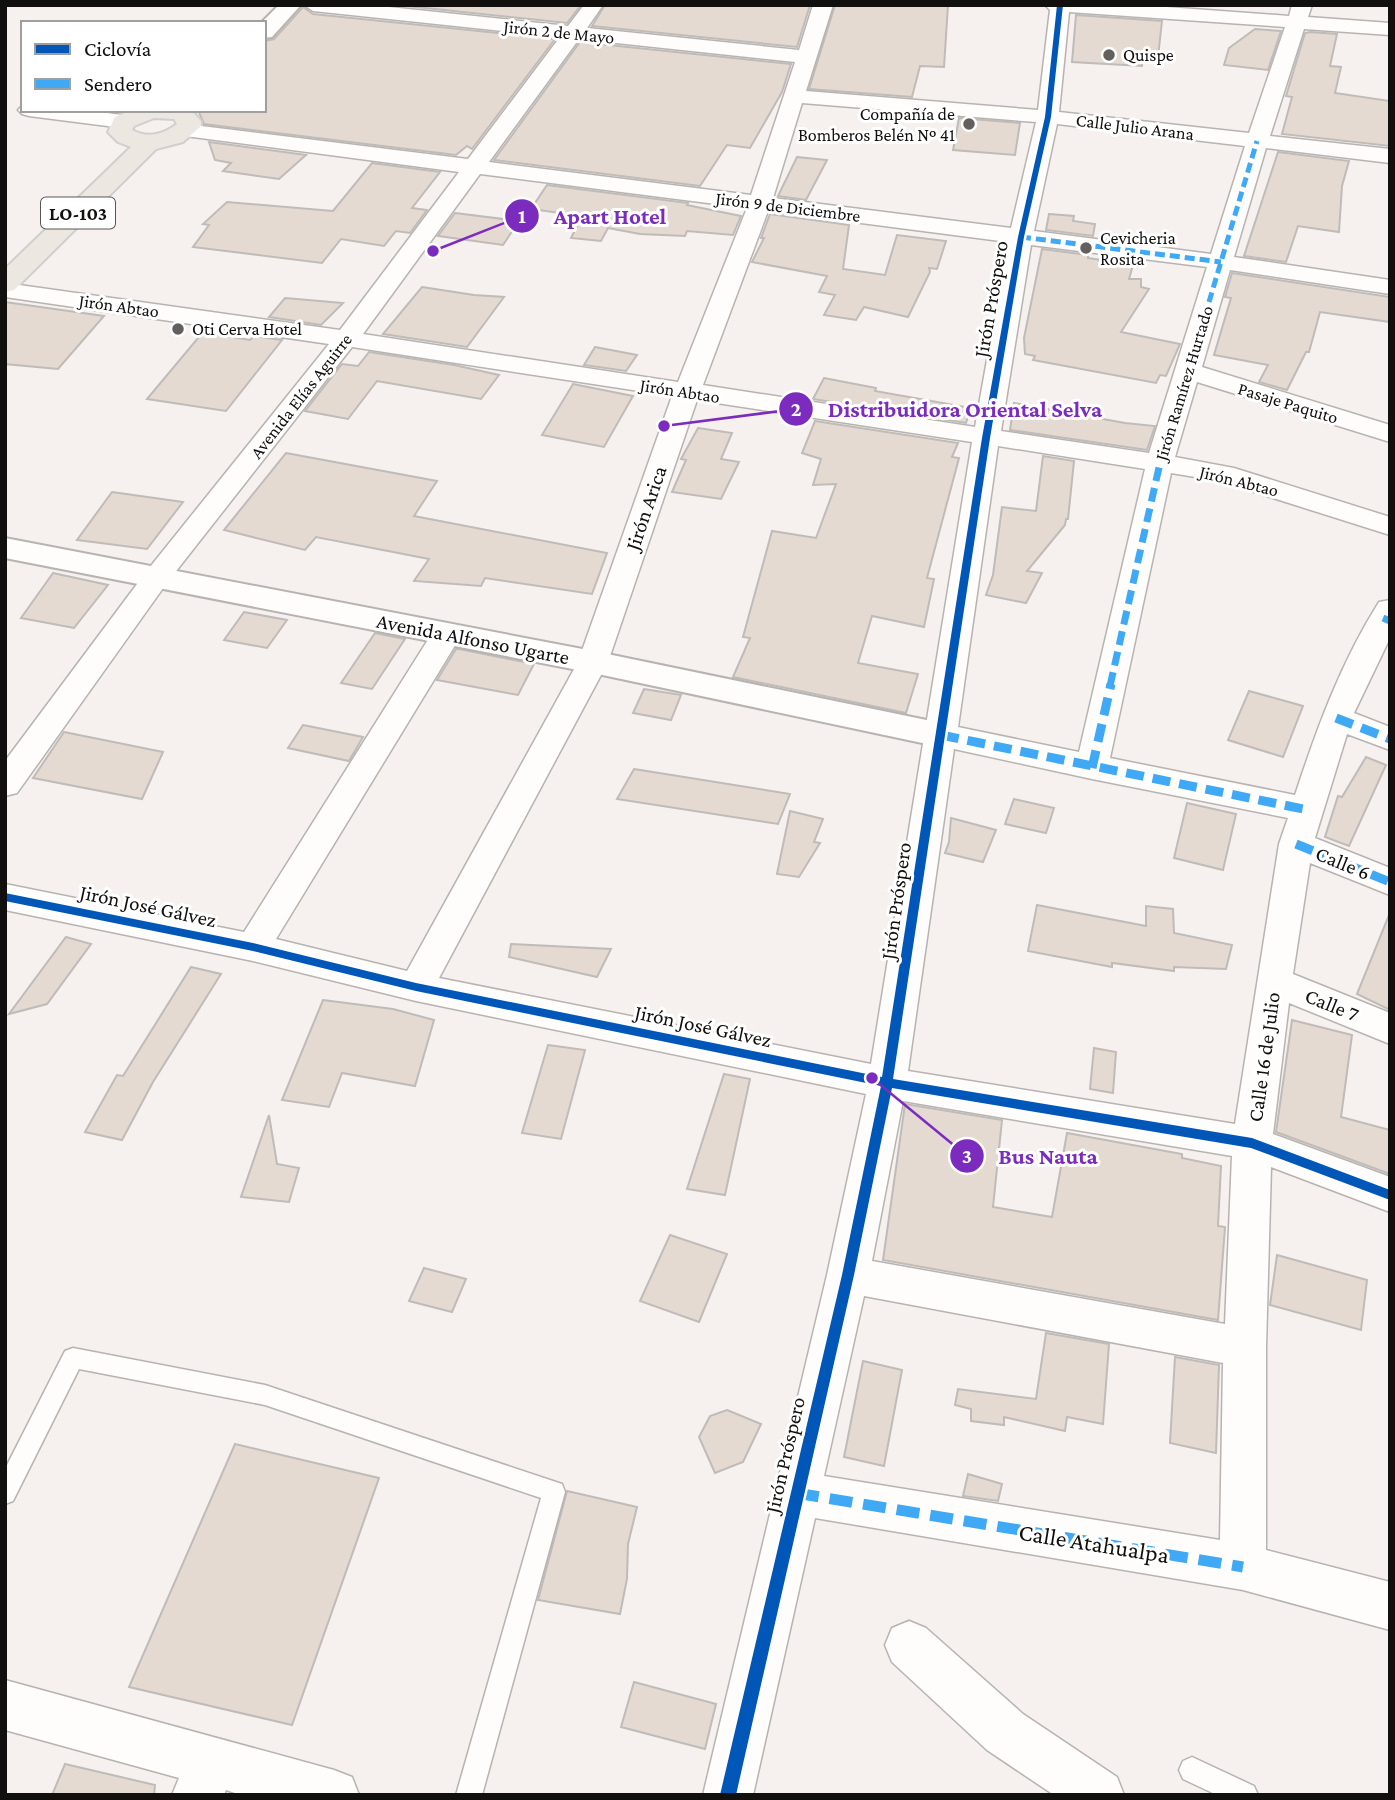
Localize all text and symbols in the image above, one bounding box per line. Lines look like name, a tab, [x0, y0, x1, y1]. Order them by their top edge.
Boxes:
street label: Jirón 2 de Mayo	[501, 16, 615, 48]
legend	[21, 21, 266, 112]
text: Ciclovía	[84, 37, 152, 61]
place label: Quispe	[1123, 45, 1174, 65]
marker: Quispe	[1101, 47, 1117, 63]
text: Sendero	[84, 72, 152, 96]
place label: Compañía de Bomberos Belén Nº 41	[798, 104, 955, 145]
street label: Calle Julio Arana	[1075, 110, 1195, 144]
marker: Compañía de Bomberos Belén Nº 41	[961, 116, 977, 132]
street label: Jirón 9 de Diciembre	[712, 188, 862, 226]
callout: Apart Hotel	[504, 194, 680, 238]
road number: LO-103	[41, 197, 115, 228]
text: Apart Hotel	[553, 203, 667, 229]
text: 1	[518, 204, 526, 228]
place label: Cevicheria Rosita	[1100, 228, 1176, 269]
street label: Jirón Próspero	[969, 239, 1013, 361]
marker: Cevicheria Rosita	[1078, 240, 1094, 256]
street label: Jirón Abtao	[76, 290, 160, 322]
street label: Jirón Ramírez Hurtado	[1150, 303, 1217, 465]
place label: Oti Cerva Hotel	[192, 319, 302, 339]
marker: Oti Cerva Hotel	[170, 321, 186, 337]
street label: Avenida Elías Aguirre	[246, 330, 356, 462]
street label: Jirón Abtao	[637, 375, 721, 407]
street label: Pasaje Paquito	[1235, 378, 1340, 429]
callout: Distribuidora Oriental Selva	[778, 387, 1116, 431]
text: Distribuidora Oriental Selva	[828, 396, 1103, 422]
text: 2	[791, 397, 802, 421]
street label: Jirón Abtao	[1196, 461, 1281, 500]
street label: Jirón Arica	[620, 462, 672, 555]
street label: Avenida Alfonso Ugarte	[375, 609, 571, 669]
street label: Jirón Próspero	[876, 841, 916, 963]
street label: Calle 6	[1312, 841, 1374, 885]
street label: Jirón José Gálvez	[76, 879, 218, 932]
street label: Calle 7	[1302, 983, 1363, 1027]
street label: Calle 16 de Julio	[1243, 991, 1285, 1123]
street label: Jirón José Gálvez	[631, 999, 773, 1052]
callout: Bus Nauta	[949, 1134, 1112, 1178]
text: Bus Nauta	[998, 1143, 1099, 1169]
text: 3	[962, 1144, 972, 1168]
street label: Jirón Próspero	[760, 1395, 810, 1517]
street label: Calle Atahualpa	[1017, 1518, 1171, 1568]

